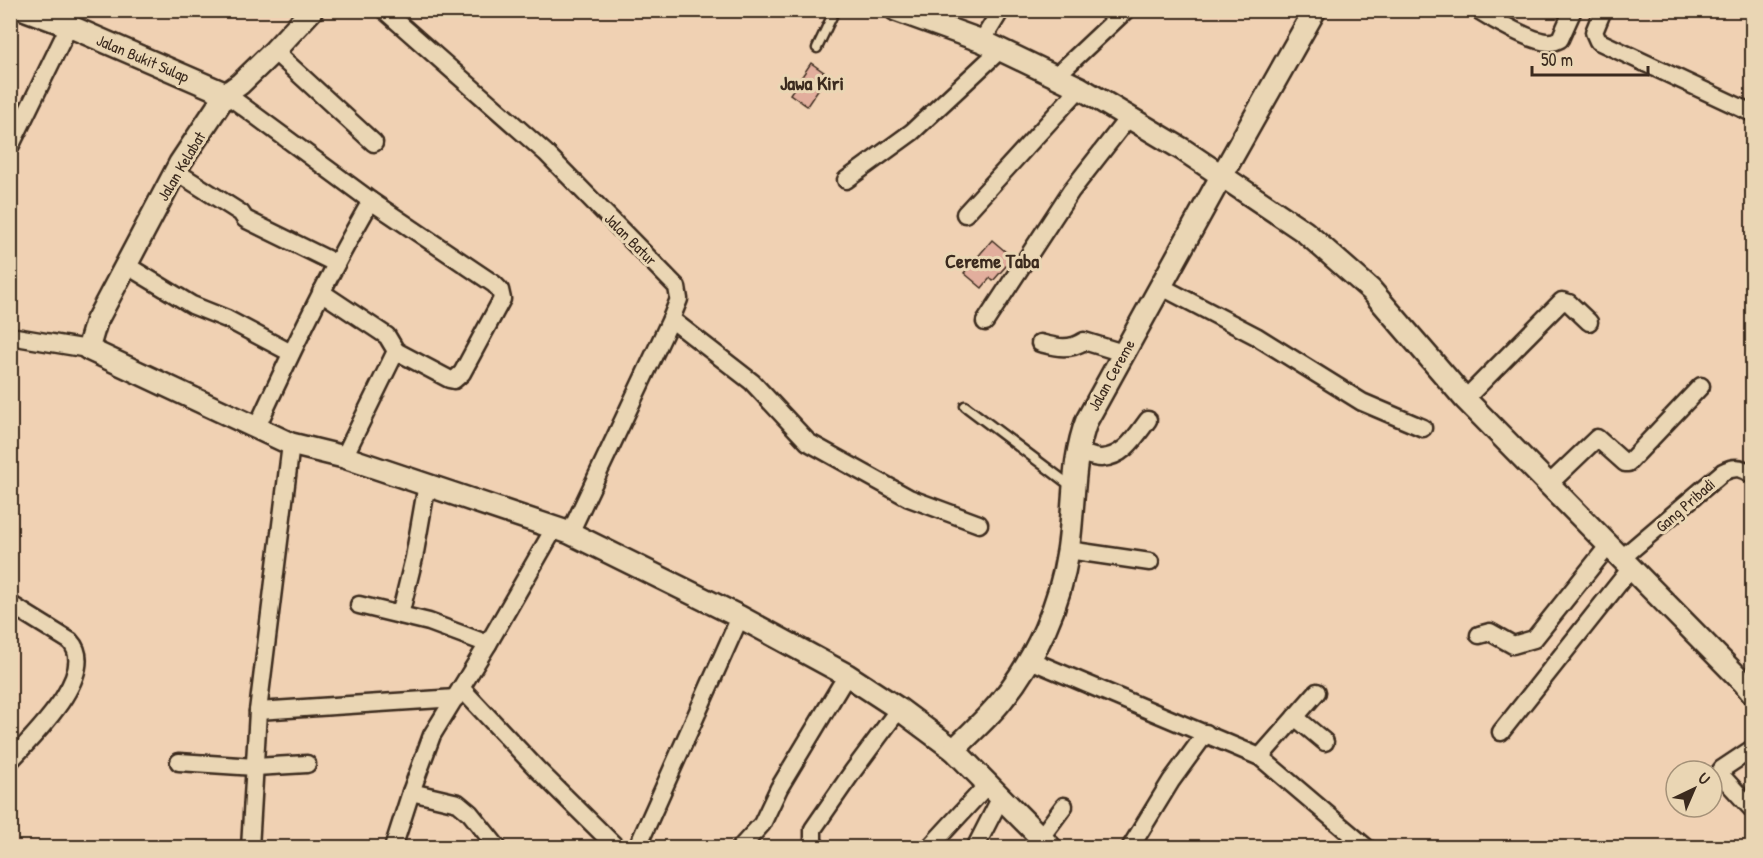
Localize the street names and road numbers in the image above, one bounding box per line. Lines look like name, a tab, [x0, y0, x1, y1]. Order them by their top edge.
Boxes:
street label: Jalan Bukit Sulap	[93, 29, 193, 87]
street label: Jalan Kelabat	[152, 127, 211, 205]
street label: Jalan Batur	[600, 208, 662, 270]
street label: Jalan Cereme	[1082, 335, 1140, 415]
street label: Gang Pribadi	[1651, 473, 1719, 537]

